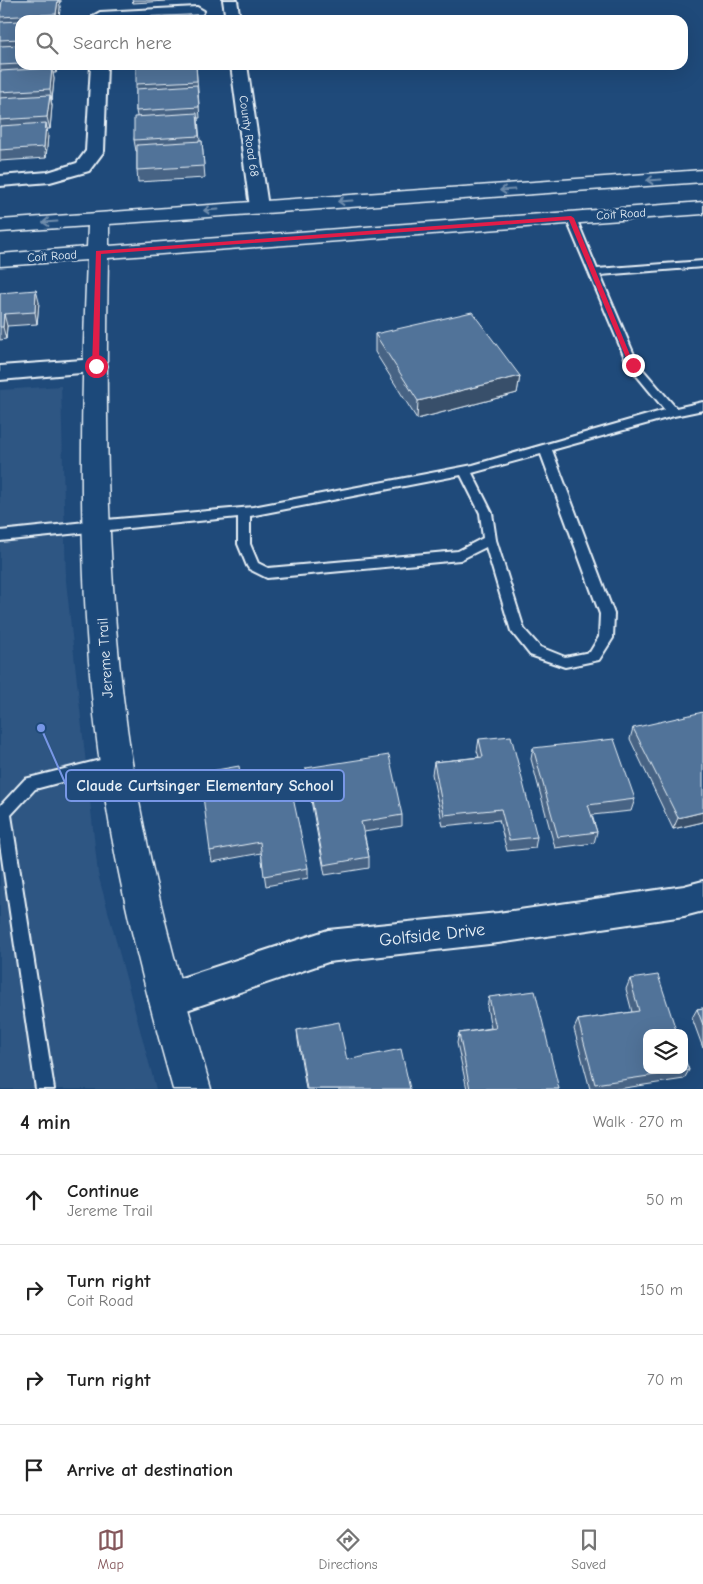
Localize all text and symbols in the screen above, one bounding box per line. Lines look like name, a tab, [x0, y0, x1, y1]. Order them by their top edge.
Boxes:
search box	[15, 15, 688, 70]
icon: search	[33, 29, 61, 57]
text: Search here	[73, 32, 172, 54]
street label: County Road 68	[236, 94, 262, 178]
one-way arrow	[647, 175, 663, 184]
one-way arrow	[499, 185, 515, 195]
one-way arrow	[337, 196, 353, 206]
street label: Coit Road	[596, 205, 646, 223]
one-way arrow	[203, 206, 219, 215]
one-way arrow	[43, 218, 59, 227]
street label: Coit Road	[27, 247, 77, 265]
route end	[622, 354, 645, 377]
route start	[85, 355, 108, 378]
street label: Jereme Trail	[93, 617, 117, 699]
callout: Claude Curtsinger Elementary School	[66, 770, 344, 801]
text: Claude Curtsinger Elementary School	[76, 777, 334, 795]
street label: Golfside Drive	[378, 919, 486, 951]
map controls	[643, 1029, 688, 1074]
button: layers	[643, 1029, 688, 1074]
text: 4 min	[20, 1110, 71, 1134]
text: Walk · 270 m	[593, 1113, 683, 1131]
text: Continue	[67, 1180, 139, 1202]
icon: ahead	[20, 1186, 48, 1214]
text: 50 m	[646, 1191, 683, 1209]
text: Jereme Trail	[67, 1202, 153, 1220]
text: Turn right	[67, 1270, 151, 1292]
icon: right	[20, 1276, 48, 1304]
text: 150 m	[640, 1281, 683, 1299]
text: Coit Road	[67, 1292, 133, 1310]
icon: right	[20, 1366, 48, 1394]
text: Turn right	[67, 1369, 151, 1391]
text: 70 m	[647, 1371, 683, 1389]
icon: arrive	[20, 1456, 48, 1484]
text: Arrive at destination	[67, 1459, 233, 1481]
tab: Map	[97, 1526, 125, 1573]
tab: Directions	[318, 1526, 378, 1573]
tab: Saved	[571, 1526, 606, 1573]

